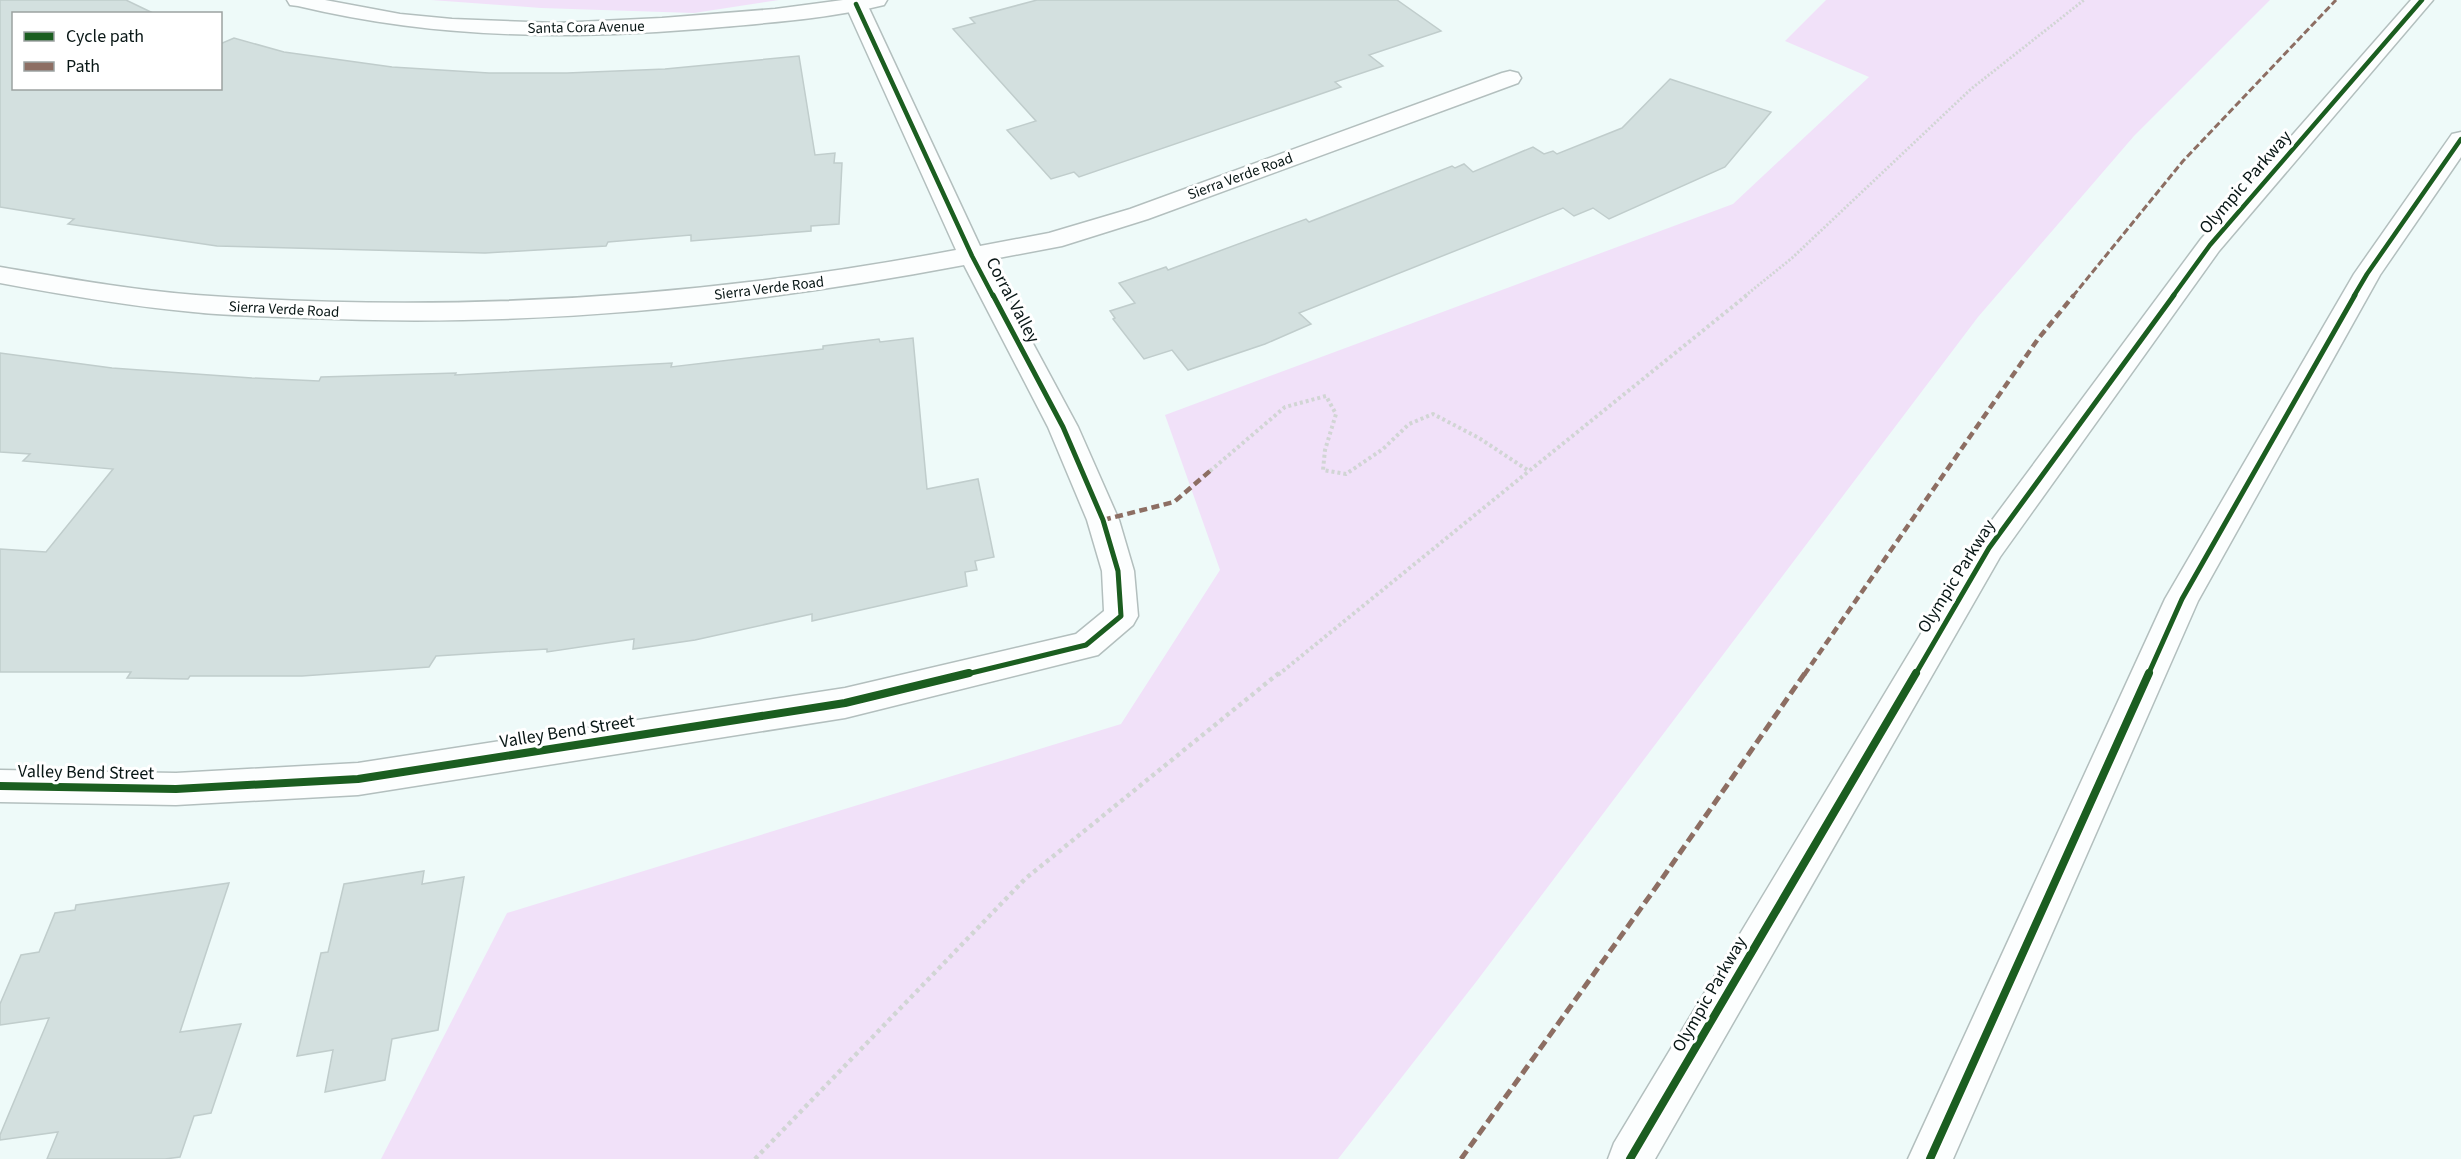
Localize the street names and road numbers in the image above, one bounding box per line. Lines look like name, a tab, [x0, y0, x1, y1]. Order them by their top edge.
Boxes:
street label: Santa Cora Avenue	[527, 16, 645, 39]
street label: Olympic Parkway	[2193, 125, 2298, 240]
street label: Sierra Verde Road	[1185, 148, 1296, 205]
street label: Corral Valley	[979, 253, 1046, 348]
street label: Sierra Verde Road	[713, 271, 825, 306]
street label: Sierra Verde Road	[228, 296, 340, 323]
street label: Olympic Parkway	[1911, 514, 2002, 638]
street label: Valley Bend Street	[498, 708, 636, 754]
street label: Valley Bend Street	[18, 759, 154, 786]
street label: Olympic Parkway	[1666, 931, 1753, 1057]

